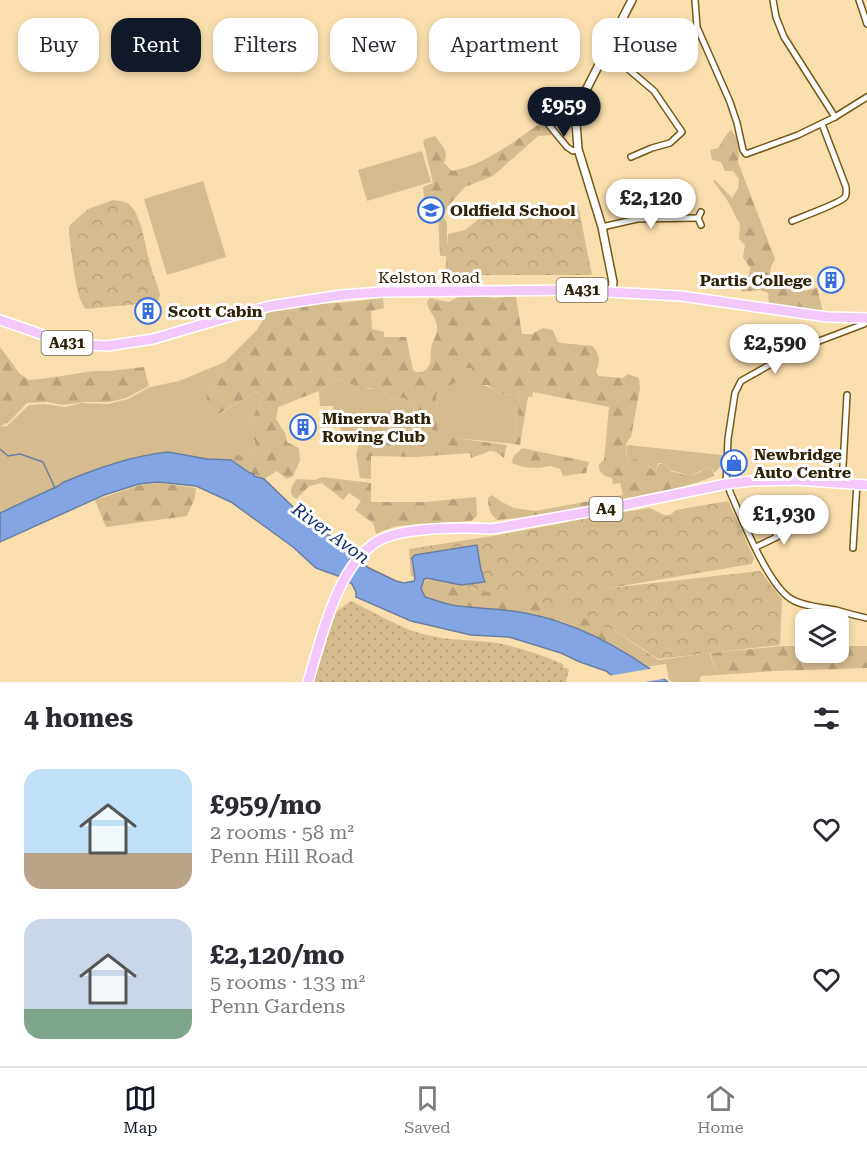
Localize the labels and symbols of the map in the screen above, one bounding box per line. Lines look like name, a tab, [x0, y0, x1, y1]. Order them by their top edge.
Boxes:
pin: £959	[528, 87, 600, 138]
pin: £2,120	[602, 179, 700, 230]
school or university icon: Oldfield School	[416, 195, 446, 225]
place label: Oldfield School	[450, 201, 576, 220]
building icon: Partis College	[816, 265, 846, 295]
street label: Kelston Road	[378, 268, 480, 287]
place label: Partis College	[700, 271, 812, 290]
road number: A431	[556, 278, 608, 302]
building icon: Scott Cabin	[133, 296, 163, 326]
place label: Scott Cabin	[168, 302, 263, 321]
pin: £2,590	[726, 324, 824, 375]
road number: A431	[42, 331, 92, 355]
place label: Minerva Bath Rowing Club	[322, 409, 431, 446]
building icon: Minerva Bath Rowing Club	[288, 412, 318, 442]
place label: Newbridge Auto Centre	[754, 445, 851, 482]
shop icon: Newbridge Auto Centre	[719, 448, 749, 478]
pin: £1,930	[735, 495, 833, 546]
water label: River Avon	[287, 497, 374, 568]
road number: A4	[590, 497, 622, 521]

